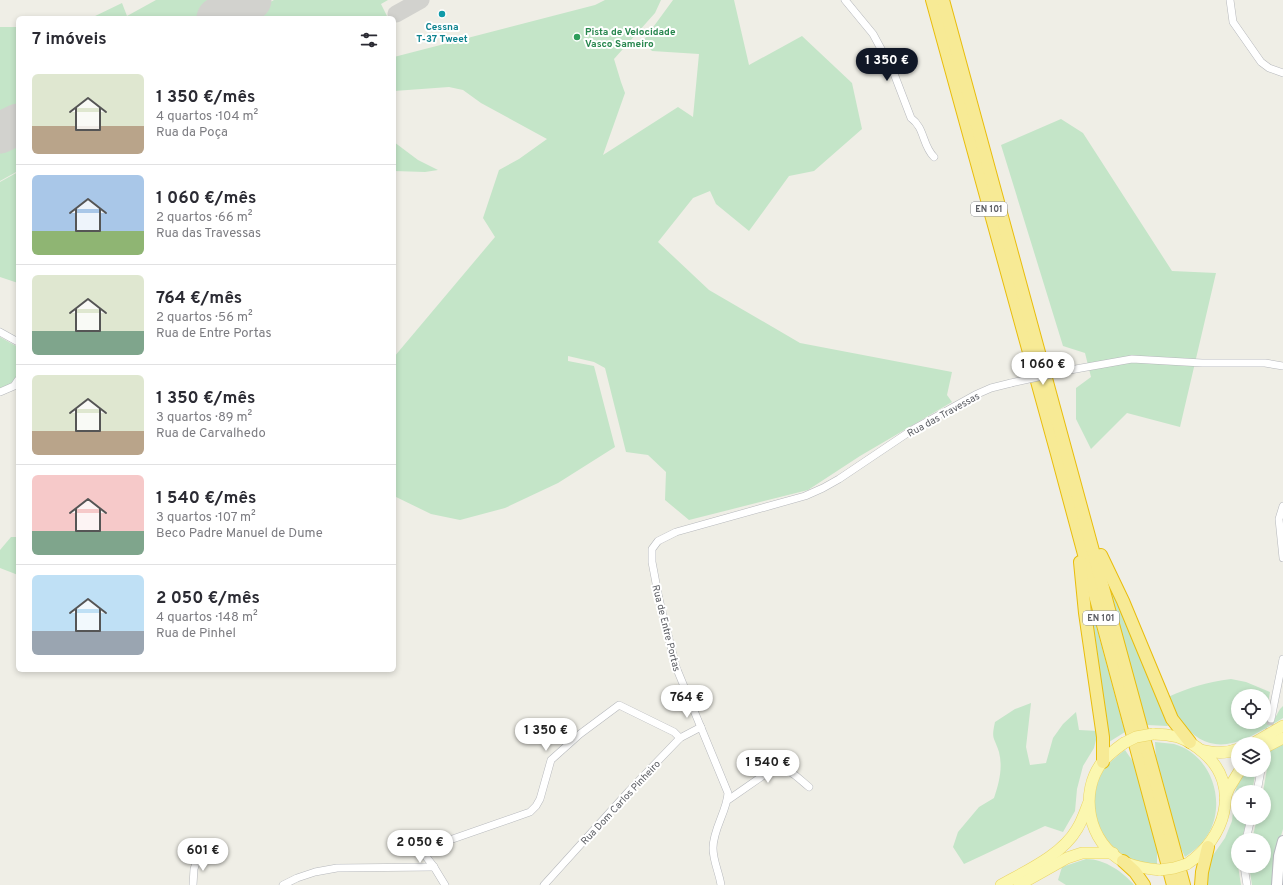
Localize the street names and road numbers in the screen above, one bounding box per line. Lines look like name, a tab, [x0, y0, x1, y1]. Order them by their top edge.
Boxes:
road number: EN 101	[971, 202, 1007, 216]
street label: Rua das Travessas	[905, 390, 982, 441]
street label: Rua de Entre Portas	[648, 584, 683, 673]
road number: EN 101	[1083, 611, 1119, 625]
street label: Rua Dom Carlos Pinheiro	[578, 758, 664, 848]

